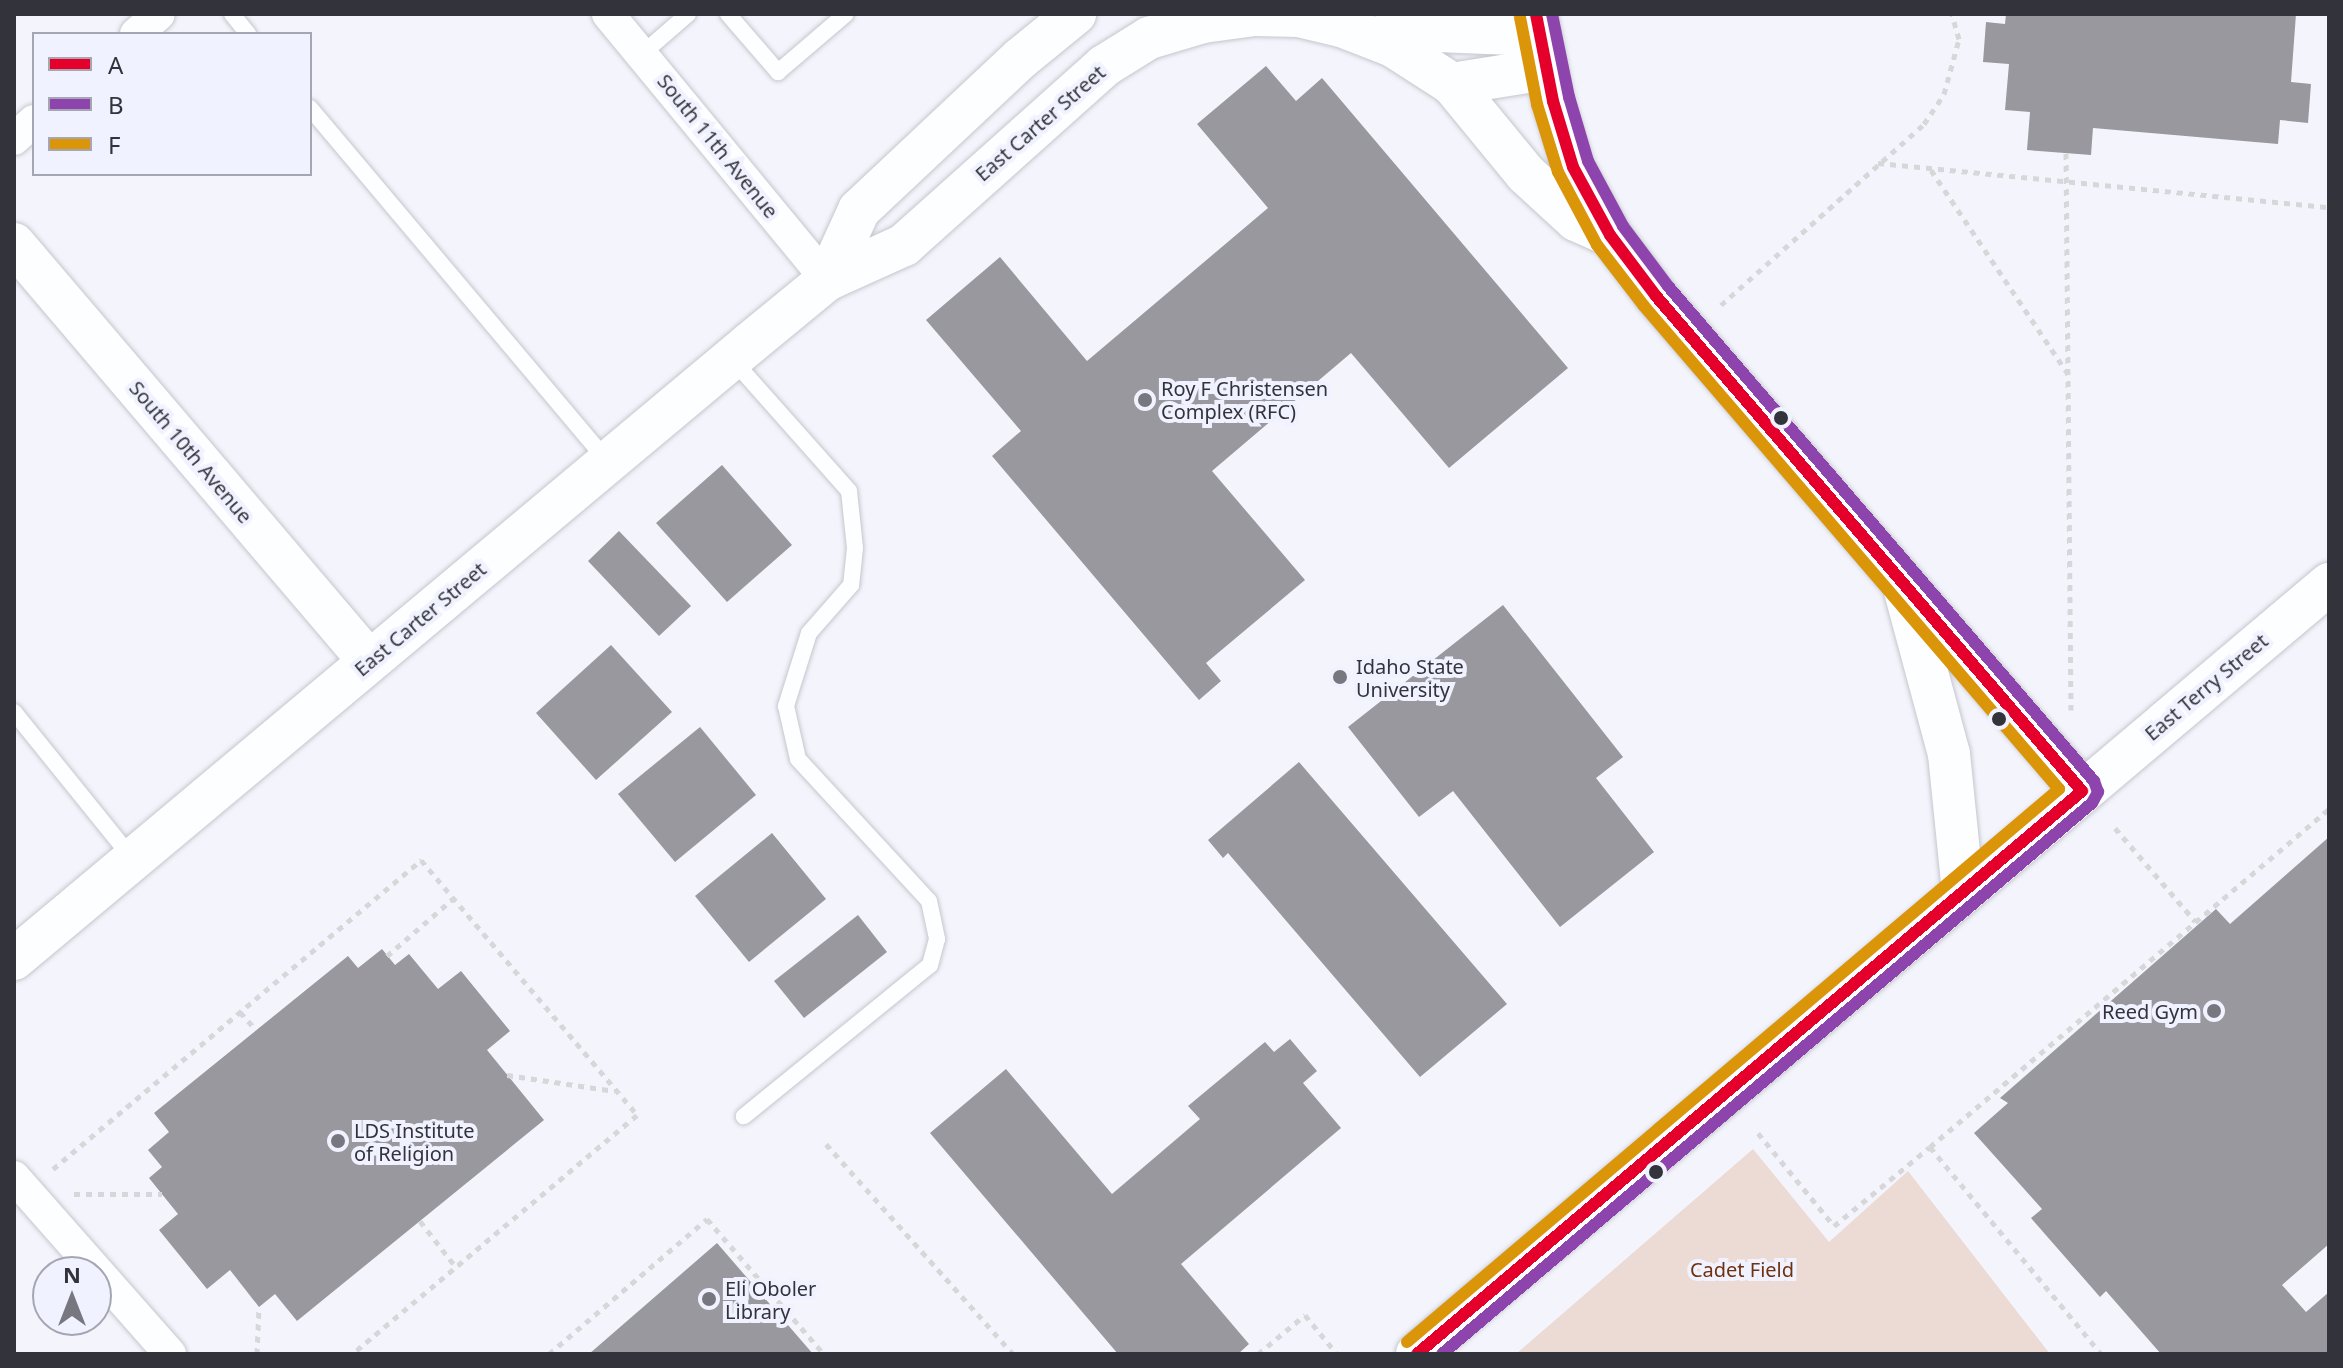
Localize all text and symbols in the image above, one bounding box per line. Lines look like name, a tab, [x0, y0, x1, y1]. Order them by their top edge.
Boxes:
legend	[32, 32, 312, 176]
text: A	[108, 48, 123, 81]
street label: East Carter Street	[970, 60, 1110, 186]
street label: South 11th Avenue	[653, 69, 783, 223]
text: B	[108, 88, 124, 121]
text: F	[108, 128, 120, 161]
street label: South 10th Avenue	[125, 376, 257, 528]
place label: Roy F Christensen Complex (RFC)	[1161, 376, 1328, 423]
marker: Roy F Christensen Complex (RFC)	[1136, 391, 1154, 409]
unlabelled marker	[1773, 410, 1789, 426]
street label: East Carter Street	[349, 557, 491, 681]
street label: East Terry Street	[2140, 629, 2272, 745]
place label: Idaho State University	[1356, 654, 1464, 701]
marker: Idaho State University	[1331, 668, 1349, 686]
unlabelled marker	[1991, 711, 2007, 727]
place label: Reed Gym	[2102, 999, 2198, 1023]
marker: Reed Gym	[2205, 1002, 2223, 1020]
place label: LDS Institute of Religion	[354, 1118, 474, 1165]
marker: LDS Institute of Religion	[329, 1132, 347, 1150]
unlabelled marker	[1648, 1164, 1664, 1180]
north arrow	[32, 1256, 112, 1336]
park label: Cadet Field	[1690, 1257, 1794, 1281]
text: N	[63, 1259, 81, 1289]
place label: Eli Oboler Library	[725, 1276, 816, 1323]
marker: Eli Oboler Library	[700, 1290, 718, 1308]

